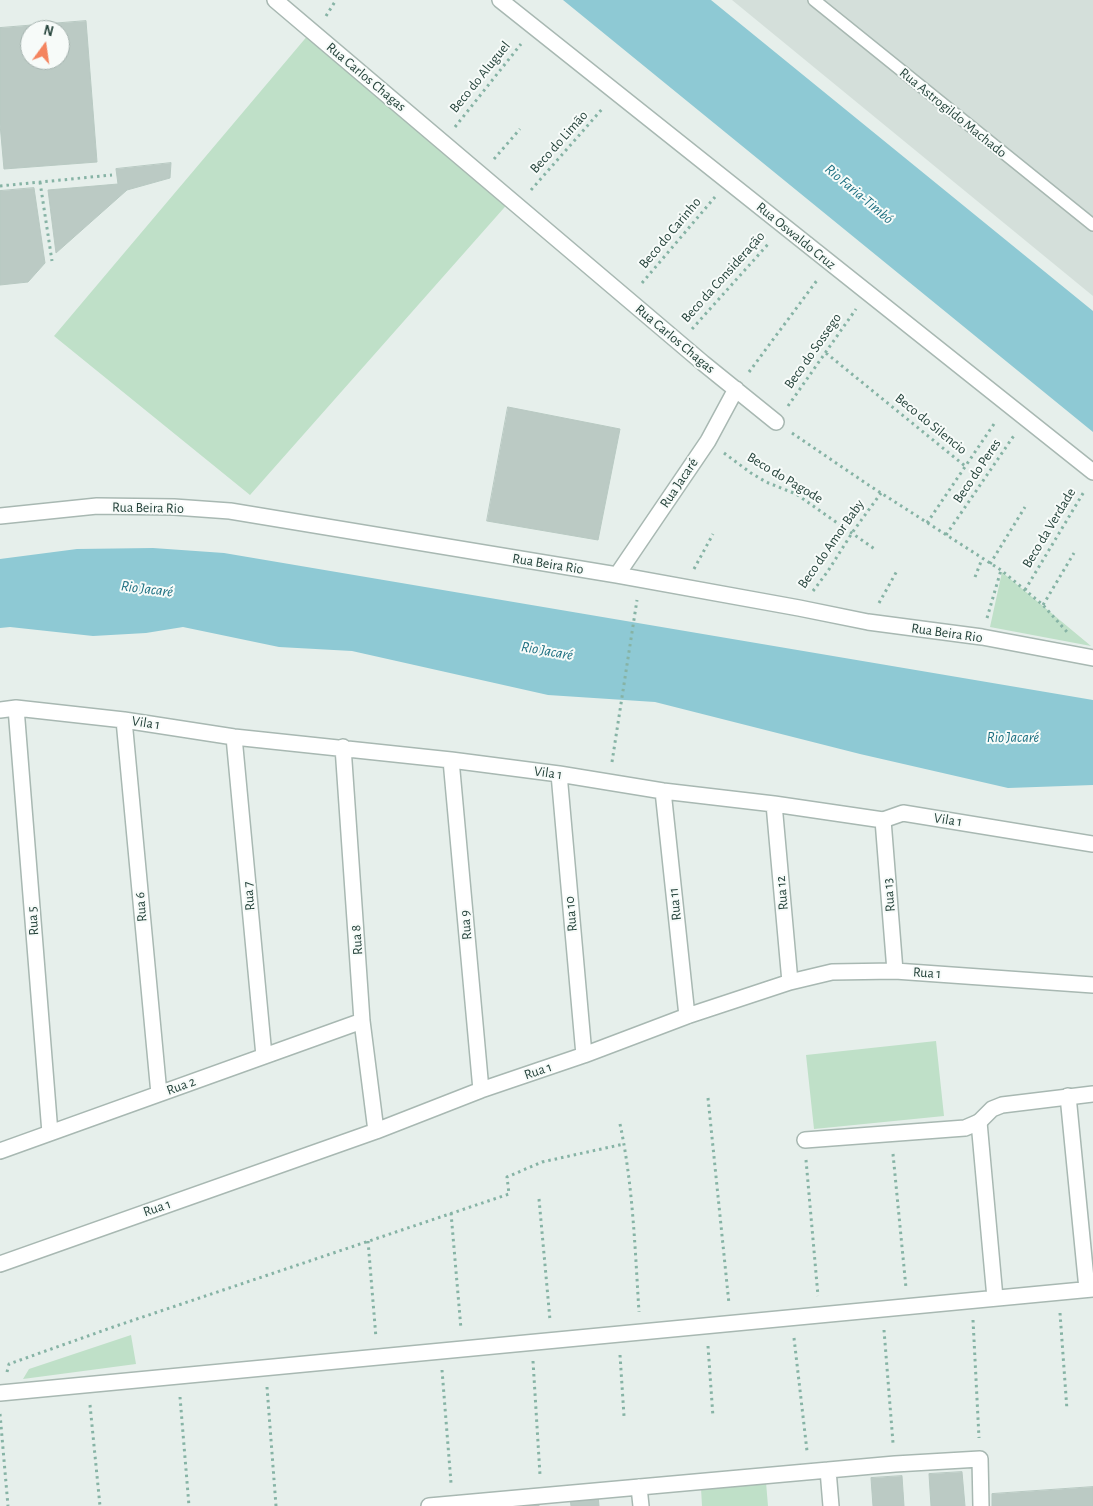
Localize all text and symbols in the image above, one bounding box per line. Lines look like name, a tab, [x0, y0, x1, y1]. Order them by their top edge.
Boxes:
north arrow	[20, 20, 70, 70]
text: N	[42, 23, 55, 39]
street label: Beco do Aluguel	[446, 38, 514, 116]
street label: Rua Carlos Chagas	[323, 39, 409, 115]
street label: Rua Astrogildo Machado	[896, 65, 1010, 161]
street label: Beco do Limão	[526, 107, 592, 177]
water label: Rio Faria-Timbó	[821, 160, 897, 228]
street label: Beco do Carinho	[635, 194, 705, 272]
street label: Rua Oswaldo Cruz	[753, 199, 839, 273]
street label: Beco da Consideração	[678, 228, 768, 326]
street label: Rua Carlos Chagas	[632, 301, 718, 377]
street label: Beco do Sossego	[781, 310, 845, 392]
street label: Beco do Silencio	[892, 390, 970, 458]
street label: Beco do Peres	[949, 436, 1005, 506]
street label: Beco do Pagode	[744, 449, 826, 507]
street label: Rua Jacaré	[656, 455, 702, 511]
street label: Beco da Verdade	[1019, 485, 1079, 571]
street label: Beco do Amor Baby	[794, 496, 868, 592]
street label: Rua Beira Rio	[112, 499, 184, 517]
street label: Rua Beira Rio	[511, 550, 585, 578]
water label: Rio Jacaré	[120, 577, 174, 601]
street label: Rua Beira Rio	[910, 620, 984, 646]
water label: Rio Jacaré	[520, 638, 574, 664]
street label: Vila 1	[131, 712, 161, 734]
water label: Rio Jacaré	[987, 728, 1039, 746]
street label: Vila 1	[533, 763, 563, 783]
street label: Vila 1	[933, 809, 963, 831]
street label: Rua 12	[772, 875, 792, 911]
street label: Rua 13	[879, 877, 899, 913]
street label: Rua 7	[239, 881, 259, 911]
street label: Rua 11	[665, 887, 685, 921]
street label: Rua 6	[131, 891, 151, 923]
street label: Rua 10	[561, 896, 581, 932]
street label: Rua 5	[24, 906, 42, 936]
street label: Rua 9	[456, 909, 476, 941]
street label: Rua 8	[348, 924, 366, 956]
street label: Rua 1	[912, 964, 942, 982]
street label: Rua 1	[522, 1058, 554, 1084]
street label: Rua 2	[164, 1073, 198, 1099]
street label: Rua 1	[141, 1195, 173, 1221]

